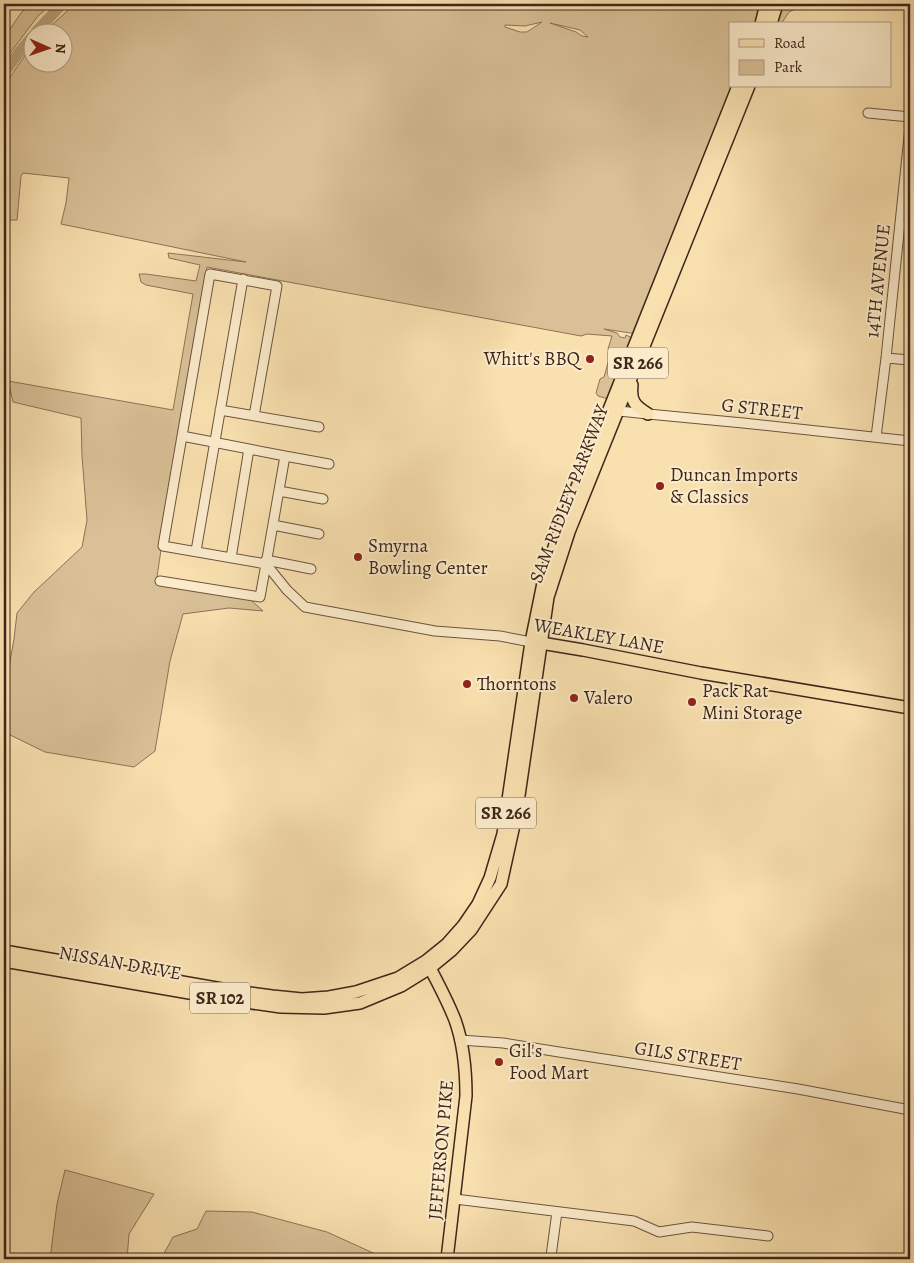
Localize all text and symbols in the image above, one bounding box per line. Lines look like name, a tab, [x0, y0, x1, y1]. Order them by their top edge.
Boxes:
north arrow	[22, 22, 72, 72]
legend	[729, 22, 892, 88]
text: Road	[774, 33, 806, 53]
text: N	[51, 43, 70, 54]
text: Park	[774, 57, 803, 77]
street label: 14TH AVENUE	[859, 223, 897, 339]
place label: Whitt's BBQ	[483, 346, 583, 372]
road number: SR 266	[608, 348, 668, 378]
marker: Whitt's BBQ	[584, 353, 596, 365]
street label: G STREET	[720, 392, 804, 426]
street label: SAM RIDLEY PARKWAY	[523, 400, 615, 587]
place label: Duncan Imports & Classics	[670, 462, 798, 510]
marker: Duncan Imports & Classics	[654, 480, 666, 492]
place label: Smyrna Bowling Center	[368, 533, 488, 581]
marker: Smyrna Bowling Center	[352, 551, 364, 563]
street label: WEAKLEY LANE	[531, 612, 666, 660]
place label: Thorntons	[477, 671, 557, 697]
marker: Thorntons	[461, 678, 473, 690]
place label: Pack Rat Mini Storage	[702, 678, 803, 726]
place label: Valero	[583, 685, 633, 711]
marker: Valero	[568, 692, 580, 704]
marker: Pack Rat Mini Storage	[686, 696, 698, 708]
road number: SR 266	[476, 798, 536, 828]
street label: NISSAN DRIVE	[57, 939, 183, 987]
road number: SR 102	[190, 982, 250, 1014]
street label: GILS STREET	[633, 1035, 744, 1077]
place label: Gil's Food Mart	[509, 1038, 589, 1086]
marker: Gil's Food Mart	[493, 1056, 505, 1068]
street label: JEFFERSON PIKE	[422, 1079, 460, 1221]

